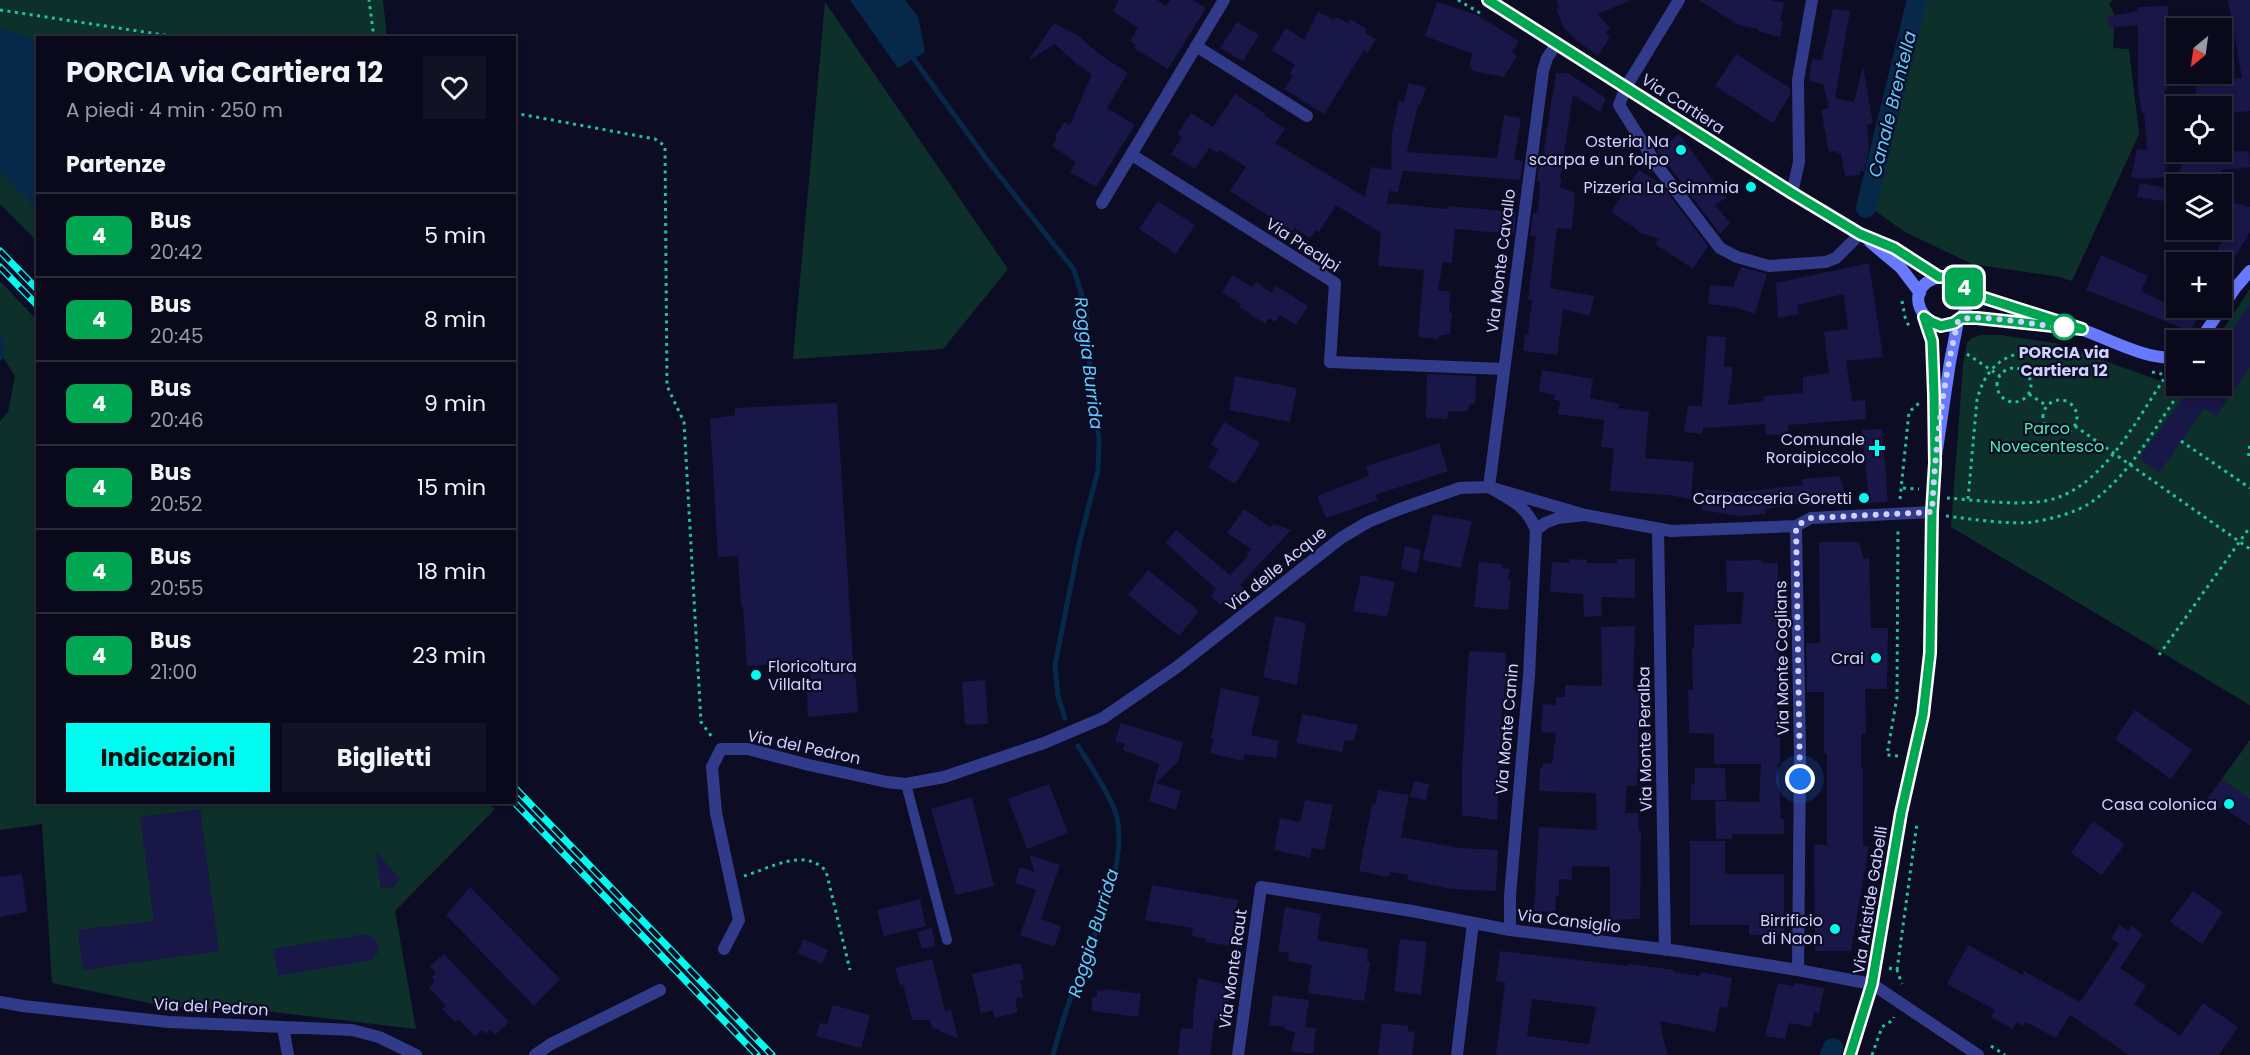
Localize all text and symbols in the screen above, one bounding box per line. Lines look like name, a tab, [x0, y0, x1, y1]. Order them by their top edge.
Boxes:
north arrow	[2166, 18, 2232, 84]
map controls	[2166, 18, 2232, 396]
water label: Canale Brentella	[1862, 28, 1922, 180]
text: PORCIA via Cartiera 12	[66, 53, 383, 92]
button: heart	[423, 56, 486, 119]
street label: Via Cartiera	[1637, 68, 1729, 140]
text: A piedi · 4 min · 250 m	[66, 96, 283, 124]
button: locate	[2166, 96, 2232, 162]
place label: Osteria Na scarpa e un folpo	[1529, 130, 1669, 171]
marker: Osteria Na scarpa e un folpo	[1674, 143, 1688, 157]
text: Partenze	[66, 149, 166, 180]
button: layers	[2166, 174, 2232, 240]
place label: Pizzeria La Scimmia	[1584, 176, 1739, 199]
marker: Pizzeria La Scimmia	[1744, 180, 1758, 194]
street label: Via Monte Cavallo	[1481, 188, 1521, 334]
text: Bus	[150, 205, 192, 236]
street label: Via Prealpi	[1261, 212, 1345, 278]
text: 5 min	[424, 220, 486, 251]
text: 4	[92, 221, 106, 250]
text: 20:42	[150, 238, 202, 266]
button: +	[2166, 252, 2232, 318]
line badge: 4	[1944, 268, 1984, 306]
text: 4	[1957, 273, 1971, 302]
text: Bus	[150, 289, 192, 320]
water label: Roggia Burrida	[1068, 295, 1110, 431]
text: 8 min	[424, 304, 486, 335]
text: 4	[92, 305, 106, 334]
marker: PORCIA via Cartiera 12	[2051, 314, 2077, 340]
text: 20:45	[150, 322, 203, 350]
button: −	[2166, 330, 2232, 396]
place label: PORCIA via Cartiera 12	[2019, 341, 2109, 382]
text: Bus	[150, 373, 192, 404]
text: 9 min	[424, 388, 486, 419]
text: 4	[92, 389, 106, 418]
text: 20:46	[150, 406, 204, 434]
park label: Parco Novecentesco	[1990, 417, 2104, 458]
place label: Comunale Roraipiccolo	[1766, 428, 1865, 469]
marker: Comunale Roraipiccolo	[1870, 441, 1884, 455]
text: Bus	[150, 457, 192, 488]
text: 15 min	[417, 472, 486, 503]
text: 4	[92, 473, 106, 502]
place label: Carpacceria Goretti	[1693, 487, 1852, 510]
text: 20:52	[150, 490, 202, 518]
marker: Carpacceria Goretti	[1857, 491, 1871, 505]
street label: Via delle Acque	[1221, 521, 1332, 617]
text: Bus	[150, 541, 192, 572]
text: 18 min	[417, 556, 486, 587]
text: 4	[92, 557, 106, 586]
text: 20:55	[150, 574, 203, 602]
street label: Via Monte Coglians	[1769, 580, 1795, 736]
text: Bus	[150, 625, 192, 656]
text: 23 min	[412, 640, 486, 671]
text: 4	[92, 641, 106, 670]
place label: Crai	[1831, 647, 1864, 670]
marker: Crai	[1869, 651, 1883, 665]
place label: Floricoltura Villalta	[768, 655, 857, 696]
text: 21:00	[150, 658, 197, 686]
street label: Via Monte Canin	[1490, 662, 1524, 796]
street label: Via Monte Peralba	[1632, 666, 1658, 812]
marker: Floricoltura Villalta	[749, 668, 763, 682]
button: Indicazioni	[66, 723, 270, 792]
button: Biglietti	[282, 723, 486, 792]
street label: Via del Pedron	[745, 724, 863, 770]
your location	[1785, 764, 1815, 794]
place label: Casa colonica	[2102, 793, 2217, 816]
marker: Casa colonica	[2222, 797, 2236, 811]
street label: Via Aristide Gabelli	[1847, 824, 1893, 976]
water label: Roggia Burrida	[1062, 866, 1124, 1000]
street label: Via Cansiglio	[1516, 903, 1622, 939]
street label: Via Monte Raut	[1213, 907, 1253, 1030]
place label: Birrificio di Naon	[1760, 909, 1823, 950]
marker: Birrificio di Naon	[1828, 922, 1842, 936]
street label: Via del Pedron	[153, 993, 269, 1021]

